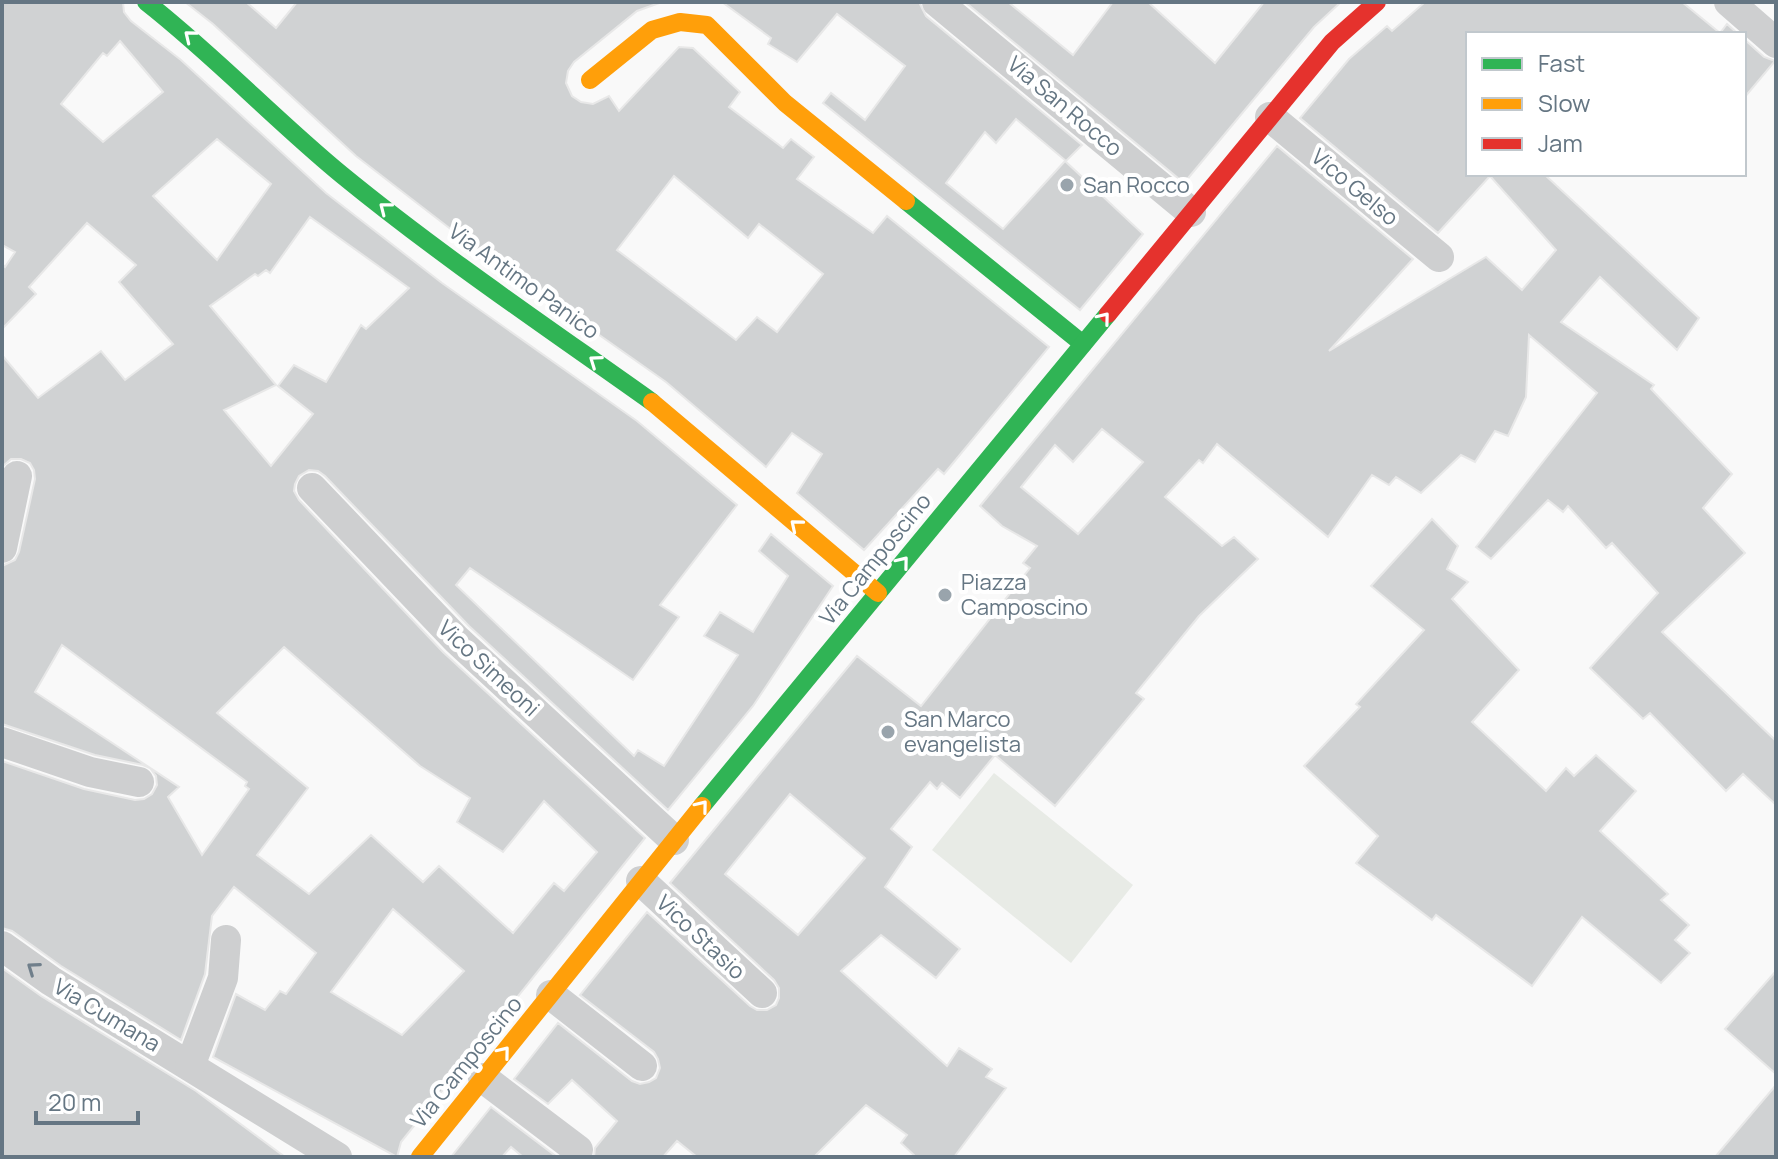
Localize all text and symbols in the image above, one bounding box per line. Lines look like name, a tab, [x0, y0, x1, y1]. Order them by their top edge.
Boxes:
one-way arrow	[184, 32, 199, 46]
legend	[1466, 32, 1746, 176]
text: Fast	[1538, 46, 1585, 79]
street label: Via San Rocco	[1001, 49, 1129, 163]
text: Slow	[1538, 86, 1591, 119]
text: Jam	[1538, 126, 1583, 159]
street label: Vico Gelso	[1305, 142, 1405, 232]
place label: San Rocco	[1083, 170, 1190, 200]
marker: San Rocco	[1058, 176, 1076, 194]
one-way arrow	[379, 203, 394, 217]
street label: Via Antimo Panico	[443, 216, 605, 346]
one-way arrow	[1094, 313, 1109, 328]
one-way arrow	[589, 356, 603, 371]
street label: Via Camposcino	[812, 487, 938, 631]
one-way arrow	[791, 520, 806, 535]
one-way arrow	[893, 557, 908, 572]
place label: Piazza Camposcino	[961, 567, 1088, 622]
marker: Piazza Camposcino	[936, 586, 954, 604]
street label: Vico Simeoni	[432, 613, 546, 723]
place label: San Marco evangelista	[904, 704, 1021, 759]
marker: San Marco evangelista	[879, 723, 897, 741]
one-way arrow	[692, 801, 707, 815]
street label: Vico Stasio	[650, 888, 752, 986]
one-way arrow	[27, 963, 41, 978]
street label: Via Cumana	[48, 971, 166, 1059]
street label: Via Camposcino	[403, 990, 529, 1134]
one-way arrow	[494, 1047, 509, 1061]
scale bar	[36, 1075, 138, 1125]
text: 20 m	[48, 1085, 101, 1118]

